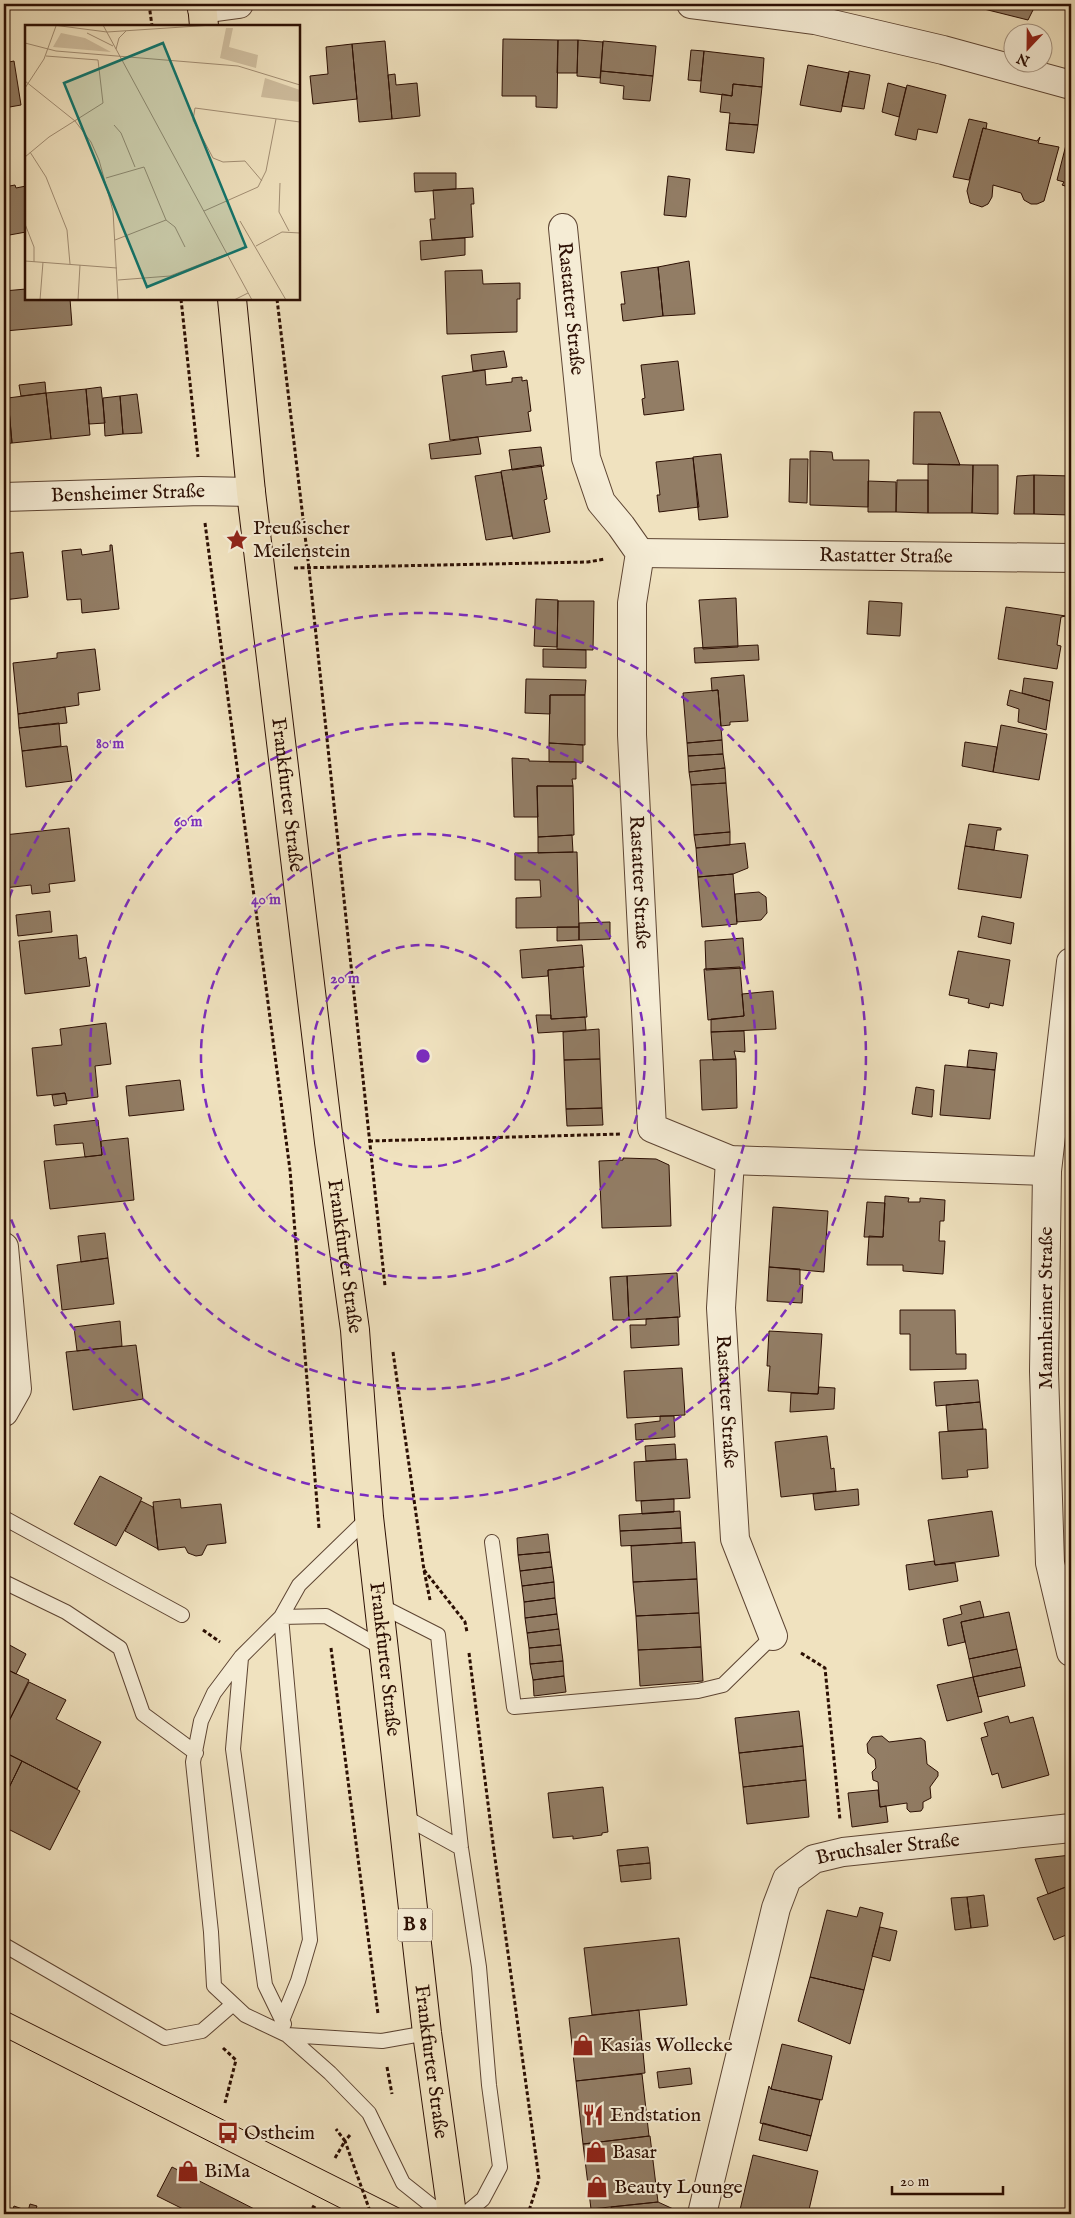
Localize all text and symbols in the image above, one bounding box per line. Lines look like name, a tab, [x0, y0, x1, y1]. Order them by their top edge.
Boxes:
north arrow	[1002, 22, 1052, 72]
inset map	[25, 25, 300, 300]
text: N	[1015, 49, 1033, 70]
street label: Rastatter Straße	[552, 241, 590, 376]
street label: Bensheimer Straße	[51, 478, 205, 508]
place label: Preußischer Meilenstein	[253, 516, 351, 564]
place icon: Preußischer Meilenstein	[224, 527, 250, 553]
street label: Rastatter Straße	[819, 543, 953, 569]
street label: Frankfurter Straße	[266, 716, 309, 873]
text: 80 m	[96, 734, 124, 753]
text: 60 m	[174, 812, 203, 831]
street label: Rastatter Straße	[624, 815, 655, 950]
text: 40 m	[251, 890, 281, 909]
text: 20 m	[330, 969, 360, 988]
centre of rings	[414, 1047, 432, 1065]
street label: Frankfurter Straße	[322, 1178, 368, 1335]
street label: Mannheimer Straße	[1034, 1227, 1059, 1389]
street label: Rastatter Straße	[710, 1334, 743, 1469]
street label: Frankfurter Straße	[364, 1581, 406, 1738]
street label: Bruchsaler Straße	[813, 1827, 961, 1871]
road number: B 8	[398, 1908, 432, 1942]
street label: Frankfurter Straße	[409, 1983, 454, 2140]
shop icon: Kasias Wollecke	[570, 2032, 596, 2058]
place label: Kasias Wollecke	[600, 2033, 733, 2058]
restaurant icon: Endstation	[580, 2102, 606, 2128]
place label: Endstation	[610, 2103, 702, 2128]
bus stop icon: Ostheim	[215, 2120, 241, 2146]
place label: Ostheim	[244, 2121, 315, 2146]
shop icon: Basar	[583, 2139, 609, 2165]
place label: Basar	[612, 2140, 658, 2165]
shop icon: BiMa	[175, 2158, 201, 2184]
place label: BiMa	[204, 2159, 250, 2184]
scale bar	[892, 2163, 1004, 2195]
text: 20 m	[900, 2172, 930, 2191]
shop icon: Beauty Lounge	[584, 2174, 610, 2200]
place label: Beauty Lounge	[614, 2175, 743, 2200]

